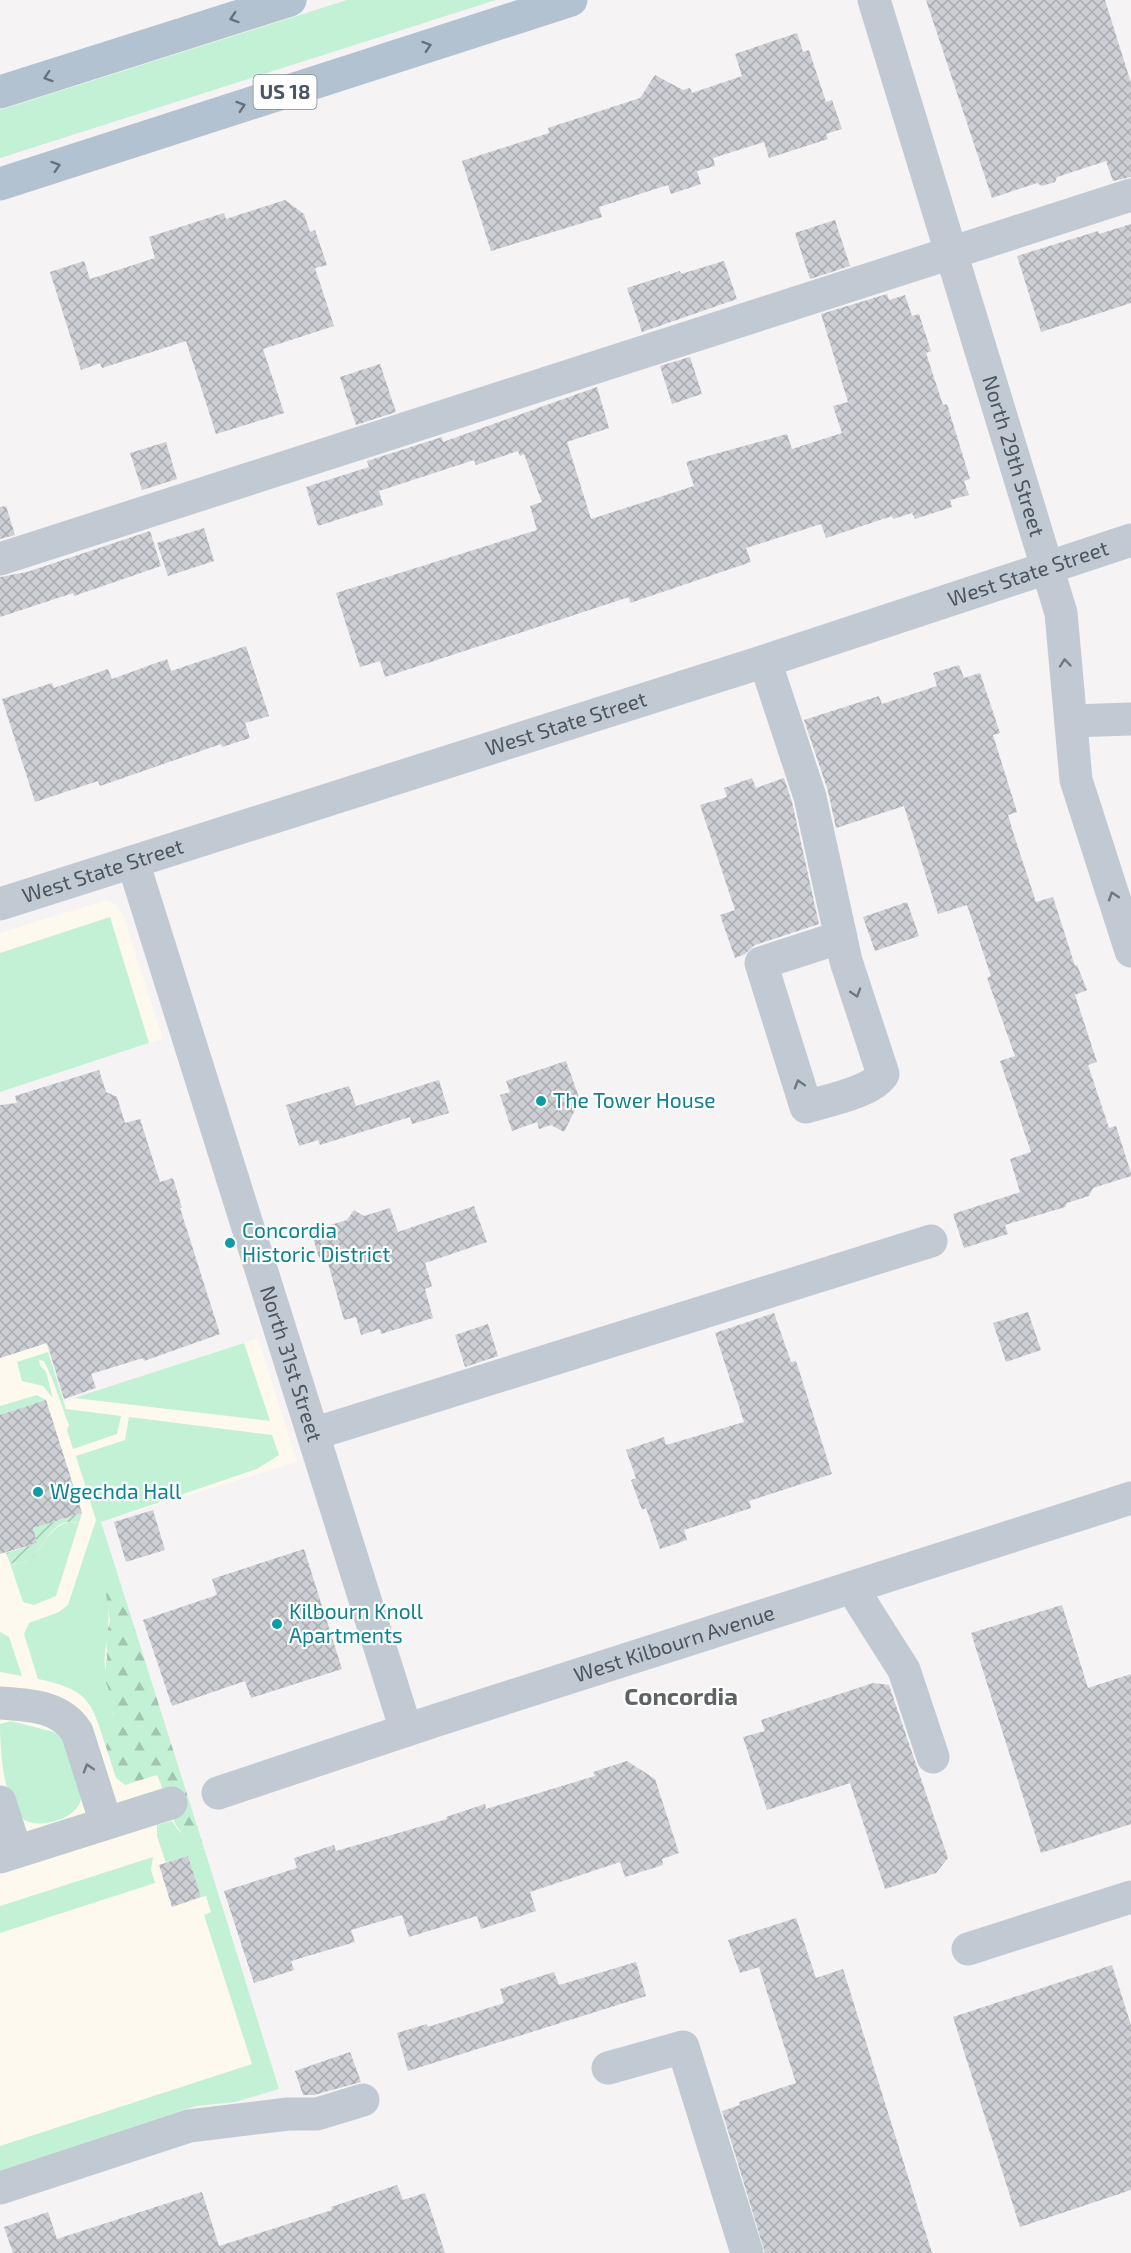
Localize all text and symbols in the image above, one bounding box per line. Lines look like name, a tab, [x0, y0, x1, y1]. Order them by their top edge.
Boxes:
one-way arrow	[229, 11, 240, 23]
one-way arrow	[421, 41, 432, 54]
one-way arrow	[44, 69, 54, 82]
road number: US 18	[254, 75, 316, 109]
one-way arrow	[235, 101, 246, 113]
one-way arrow	[50, 161, 61, 173]
street label: North 29th Street	[978, 372, 1051, 539]
street label: West State Street	[944, 534, 1111, 611]
one-way arrow	[1060, 658, 1072, 667]
street label: West State Street	[482, 685, 649, 760]
street label: West State Street	[19, 833, 186, 907]
one-way arrow	[1108, 891, 1120, 902]
one-way arrow	[849, 987, 862, 998]
one-way arrow	[793, 1079, 806, 1090]
place label: The Tower House	[553, 1087, 716, 1112]
marker: The Tower House	[534, 1094, 548, 1108]
place label: Concordia Historic District	[242, 1217, 390, 1266]
marker: Concordia Historic District	[223, 1236, 237, 1250]
street label: North 31st Street	[256, 1282, 328, 1444]
place label: Wgechda Hall	[50, 1478, 182, 1503]
marker: Wgechda Hall	[31, 1485, 45, 1499]
place label: Kilbourn Knoll Apartments	[289, 1598, 424, 1647]
street label: West Kilbourn Avenue	[570, 1599, 777, 1686]
marker: Kilbourn Knoll Apartments	[270, 1617, 284, 1631]
district label: Concordia	[624, 1681, 738, 1710]
one-way arrow	[83, 1763, 95, 1774]

